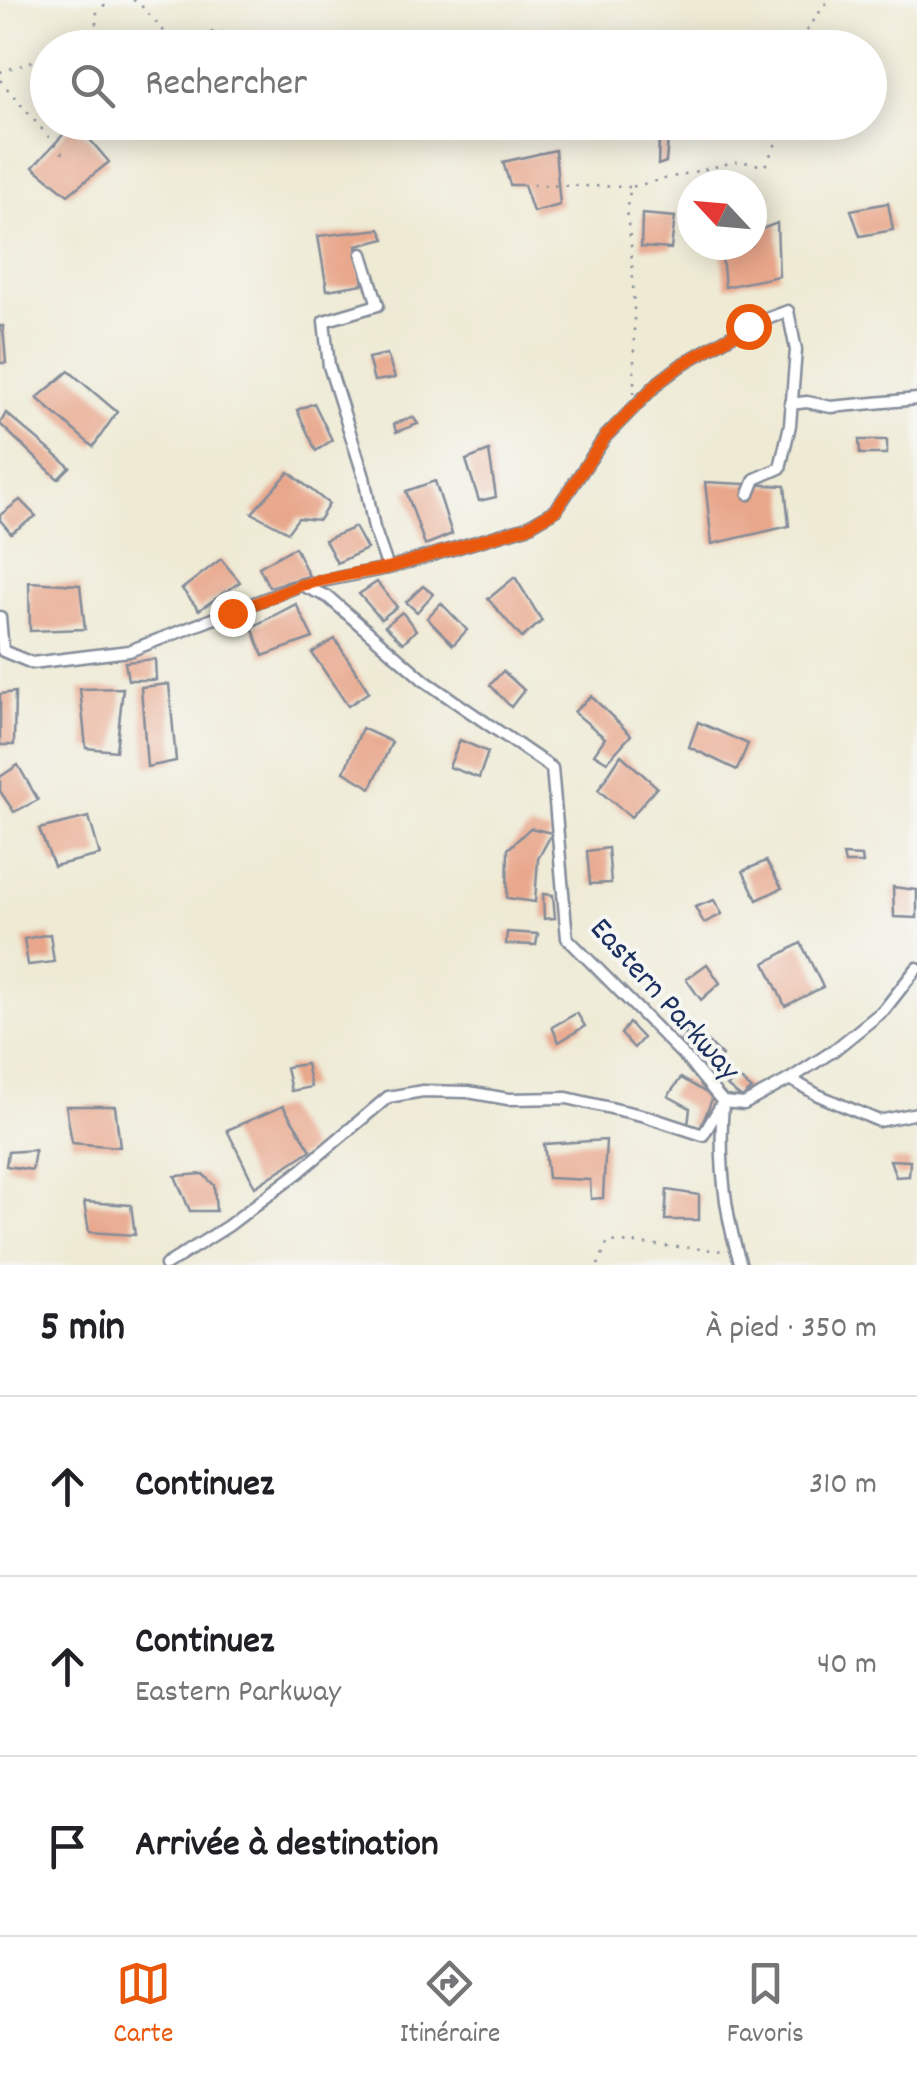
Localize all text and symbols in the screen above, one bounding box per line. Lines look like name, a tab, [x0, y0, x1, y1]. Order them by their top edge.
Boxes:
search box	[30, 30, 887, 140]
icon: search	[65, 58, 120, 113]
text: Rechercher	[145, 58, 307, 113]
north arrow	[677, 170, 767, 260]
route start	[726, 304, 772, 350]
route end	[210, 591, 256, 637]
street label: Eastern Parkway	[577, 909, 750, 1094]
text: 5 min	[40, 1300, 125, 1360]
text: À pied · 350 m	[706, 1307, 877, 1353]
icon: ahead	[40, 1459, 95, 1514]
text: Continuez	[135, 1459, 274, 1514]
text: 310 m	[809, 1463, 877, 1509]
text: Continuez	[135, 1616, 274, 1671]
icon: ahead	[40, 1639, 95, 1694]
text: 40 m	[817, 1643, 877, 1689]
text: Eastern Parkway	[135, 1671, 341, 1717]
icon: arrive	[40, 1819, 95, 1874]
text: Arrivée à destination	[135, 1819, 439, 1874]
tab: Carte	[113, 1956, 173, 2056]
tab: Itinéraire	[400, 1956, 500, 2056]
tab: Favoris	[727, 1956, 804, 2056]

